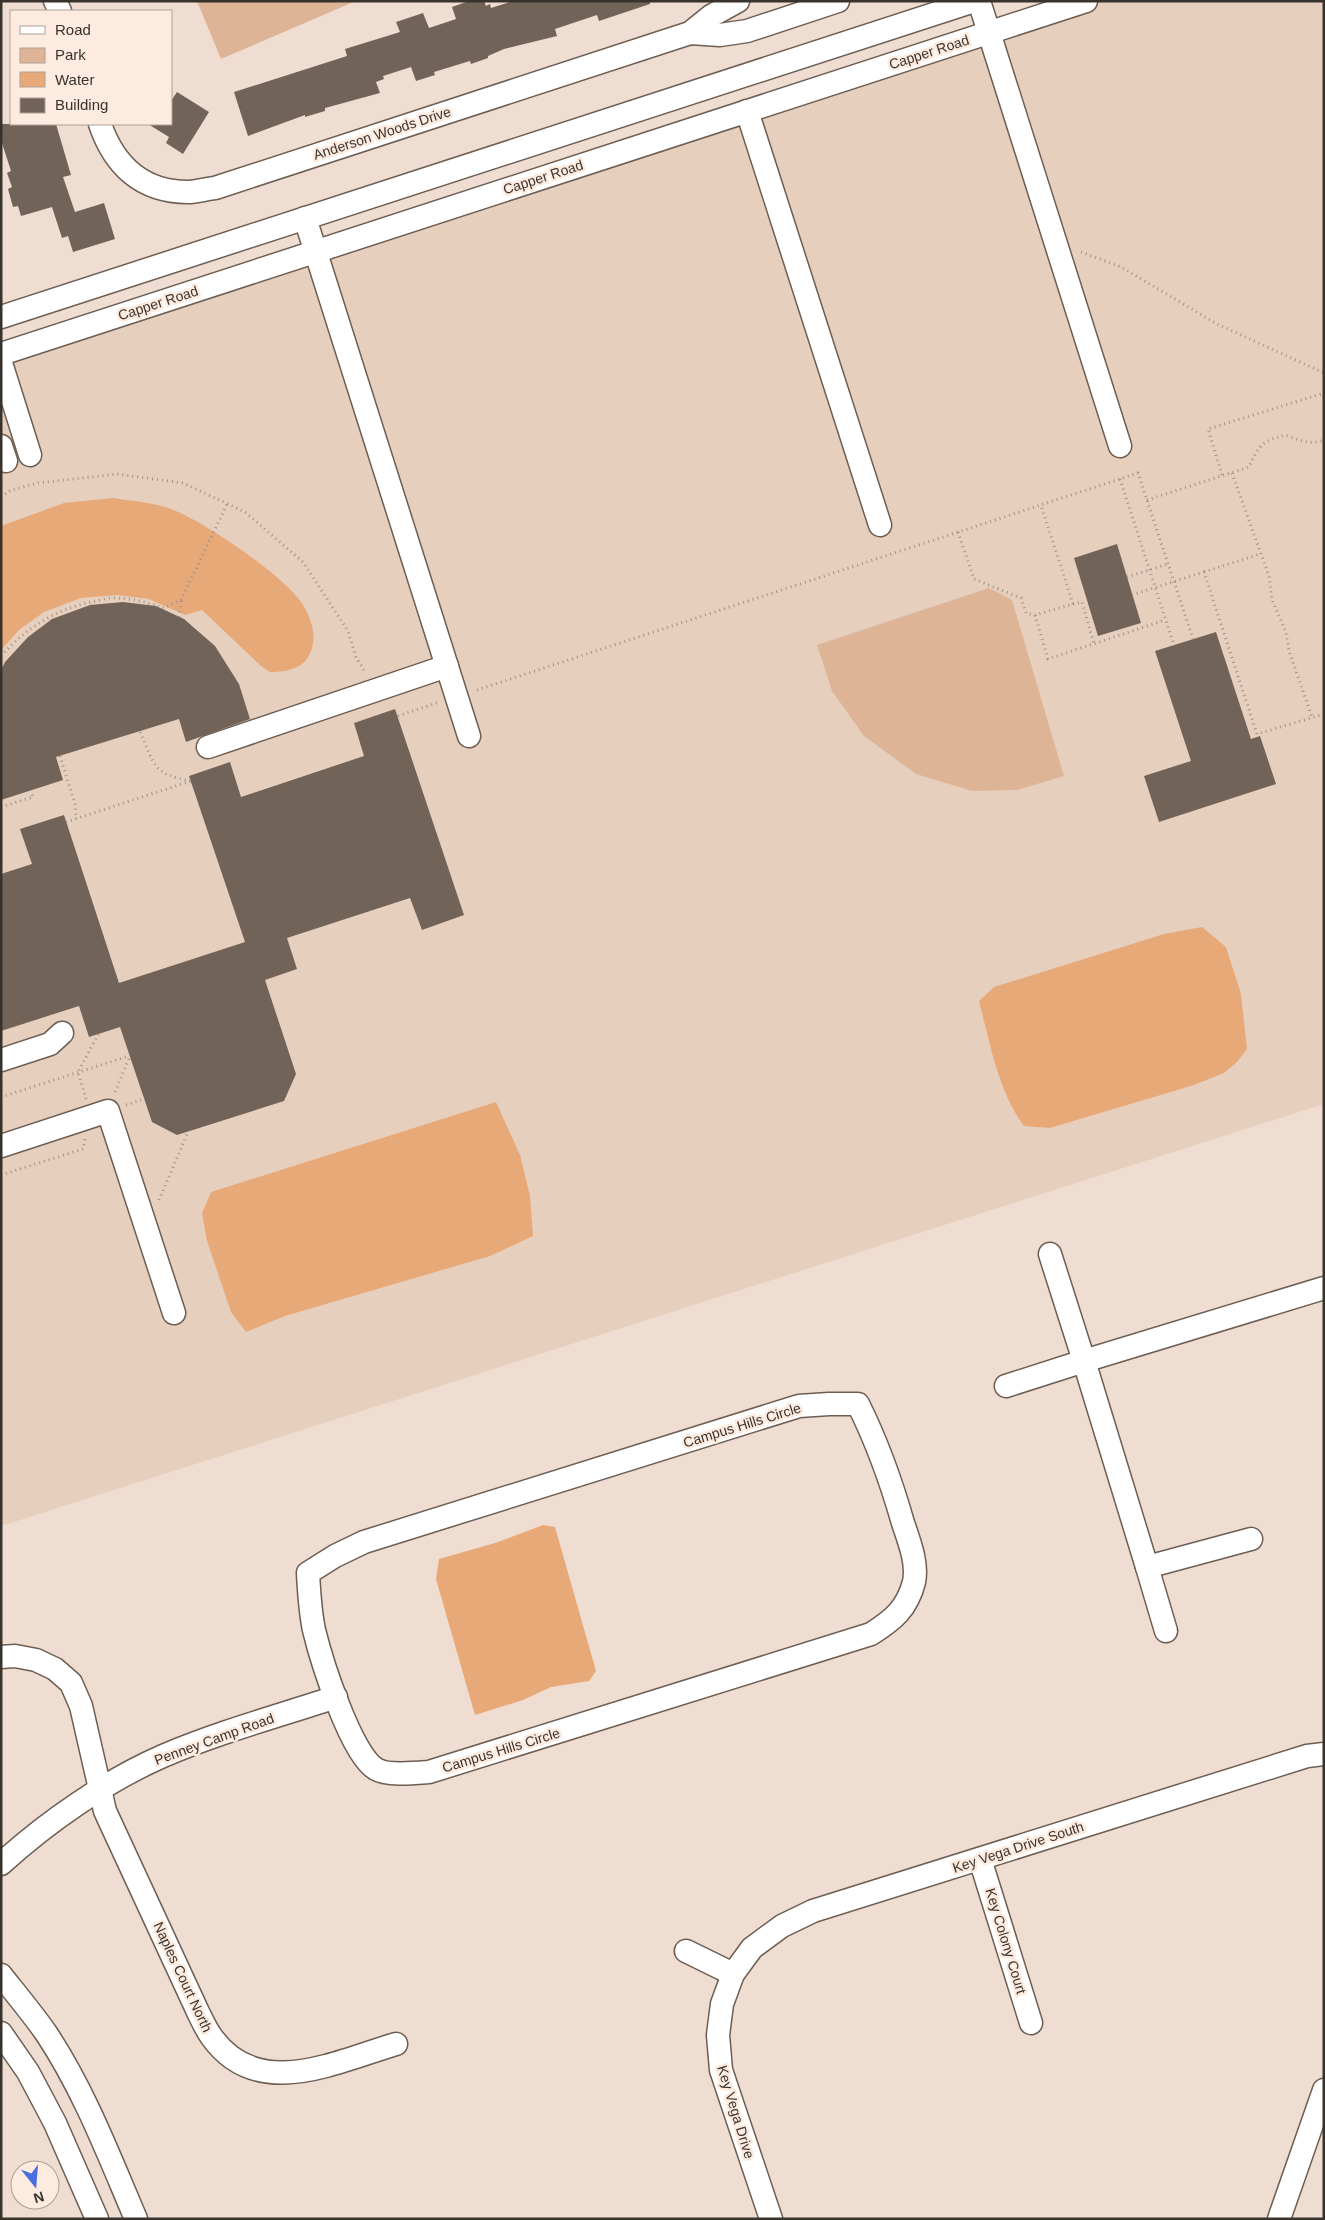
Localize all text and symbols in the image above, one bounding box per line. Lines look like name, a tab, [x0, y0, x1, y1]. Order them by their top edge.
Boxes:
legend	[10, 10, 172, 125]
text: Road	[55, 21, 91, 38]
street label: Capper Road	[887, 32, 971, 72]
text: Park	[55, 46, 86, 63]
text: Water	[55, 71, 94, 88]
text: Building	[55, 96, 108, 113]
street label: Anderson Woods Drive	[311, 103, 453, 163]
street label: Capper Road	[501, 157, 585, 197]
street label: Capper Road	[116, 283, 200, 323]
street label: Campus Hills Circle	[681, 1399, 803, 1451]
street label: Penney Camp Road	[152, 1710, 276, 1768]
street label: Campus Hills Circle	[440, 1724, 562, 1776]
street label: Key Vega Drive South	[950, 1818, 1086, 1876]
street label: Key Colony Court	[982, 1886, 1030, 1996]
street label: Naples Court North	[150, 1919, 216, 2035]
street label: Key Vega Drive	[714, 2064, 758, 2161]
north arrow	[10, 2160, 60, 2210]
text: N	[32, 2188, 46, 2207]

